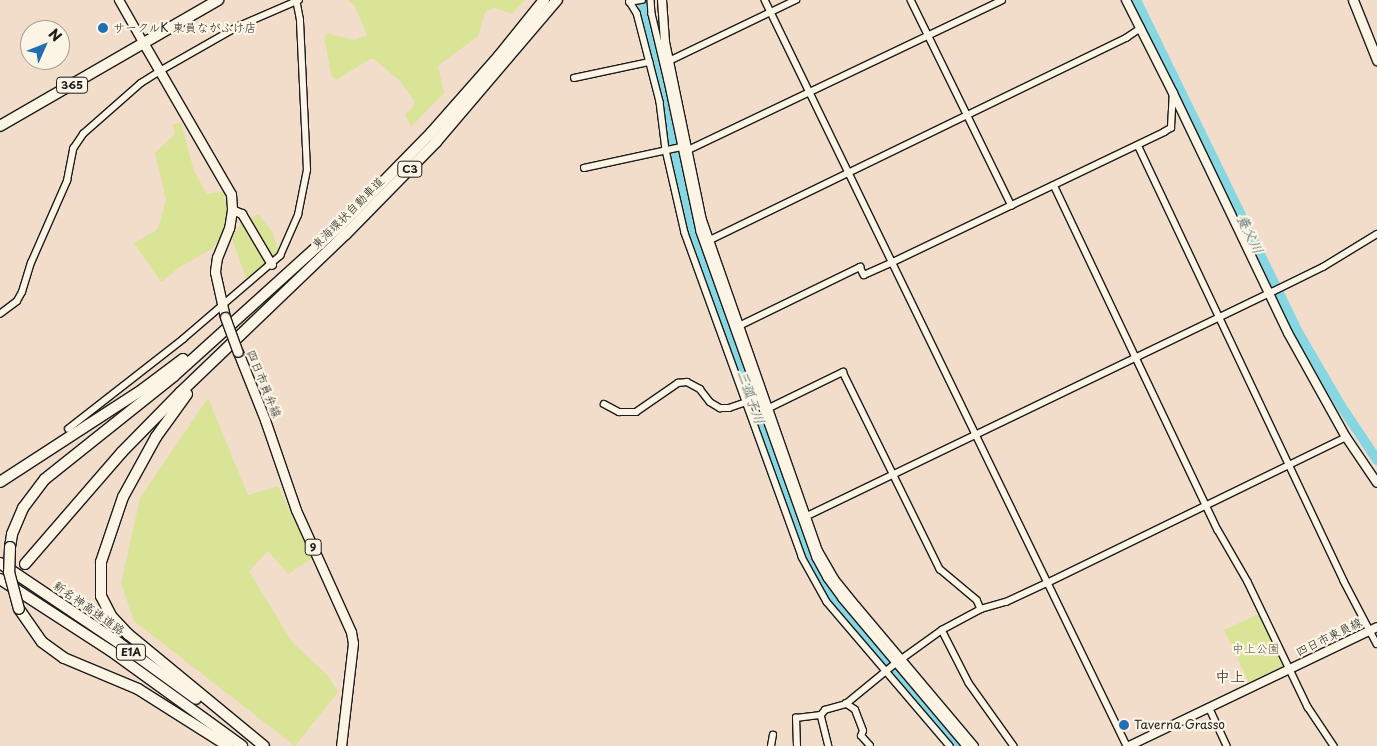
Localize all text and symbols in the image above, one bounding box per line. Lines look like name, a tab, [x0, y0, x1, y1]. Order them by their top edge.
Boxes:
north arrow	[20, 20, 70, 70]
place label: サークルK 東員ながふけ店	[113, 21, 257, 35]
marker: サークルK 東員ながふけ店	[97, 22, 109, 34]
text: N	[44, 24, 67, 46]
road number: 365	[56, 76, 88, 94]
road number: C3	[396, 160, 424, 178]
street label: 東海環状自動車道	[309, 174, 387, 252]
water label: 養父川	[1233, 211, 1267, 257]
street label: 四日市員弁線	[244, 348, 284, 420]
water label: 三孤子川	[734, 368, 768, 426]
road number: 9	[304, 538, 322, 556]
street label: 新名神高速道路	[50, 578, 128, 638]
street label: 四日市東員線	[1293, 615, 1365, 659]
park label: 中上公園	[1232, 642, 1280, 656]
road number: E1A	[115, 644, 147, 660]
district label: 中上	[1215, 667, 1245, 685]
place label: Taverna Grasso	[1134, 718, 1225, 732]
marker: Taverna Grasso	[1118, 719, 1130, 731]

